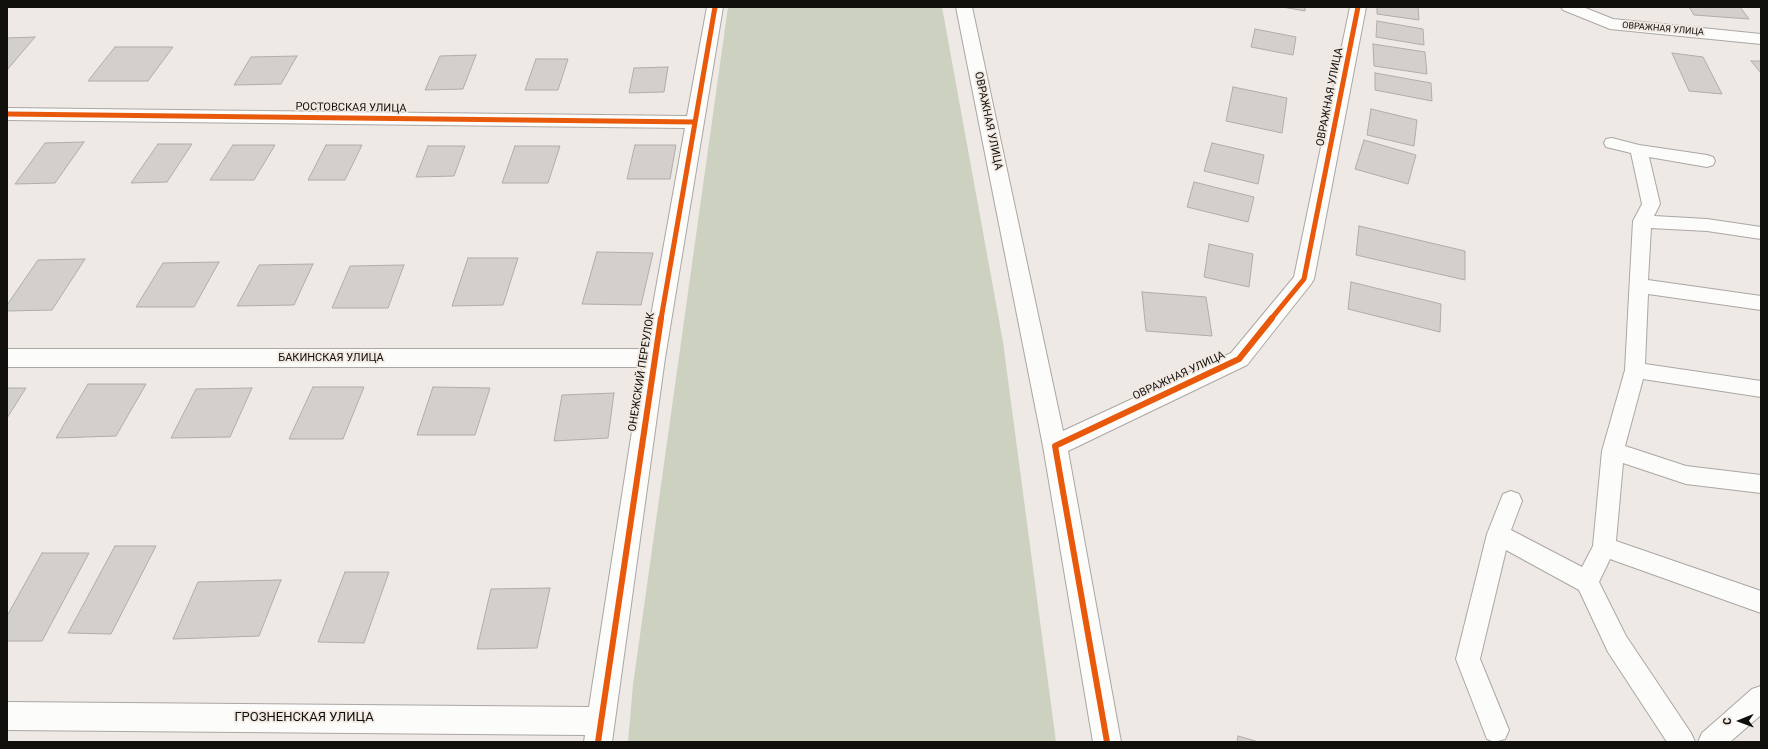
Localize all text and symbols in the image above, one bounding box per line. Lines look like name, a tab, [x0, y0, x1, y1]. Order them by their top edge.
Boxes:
street label: ОВРАЖНАЯ УЛИЦА	[1622, 20, 1704, 38]
street label: ОВРАЖНАЯ УЛИЦА	[1314, 47, 1346, 147]
street label: ОВРАЖНАЯ УЛИЦА	[971, 71, 1005, 171]
street label: РОСТОВСКАЯ УЛИЦА	[295, 100, 407, 116]
street label: ОНЕЖСКИЙ ПЕРЕУЛОК	[626, 311, 658, 433]
street label: ОВРАЖНАЯ УЛИЦА	[1131, 349, 1227, 403]
street label: БАКИНСКАЯ УЛИЦА	[278, 351, 384, 365]
north arrow	[1720, 701, 1760, 741]
street label: ГРОЗНЕНСКАЯ УЛИЦА	[234, 710, 374, 726]
text: С	[1721, 718, 1734, 725]

